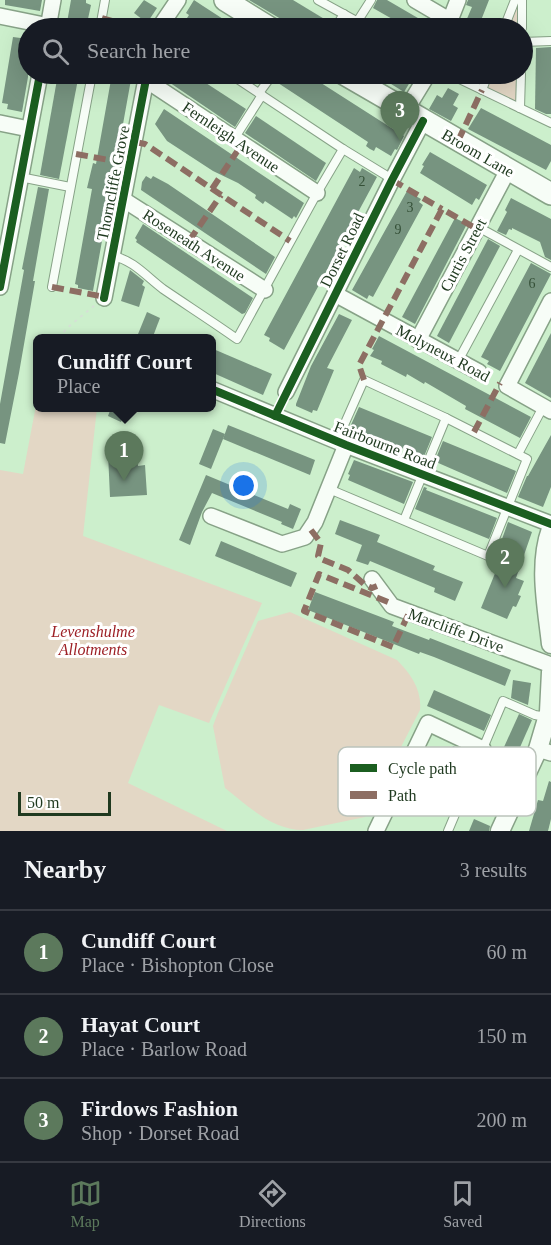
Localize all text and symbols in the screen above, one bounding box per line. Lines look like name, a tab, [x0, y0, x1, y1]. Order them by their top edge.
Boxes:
search box	[18, 18, 533, 84]
icon: search	[39, 35, 72, 68]
text: Search here	[87, 38, 190, 63]
pin: 3	[380, 92, 420, 141]
street label: Fernleigh Avenue	[179, 98, 283, 176]
street label: Thorncliffe Grove	[94, 124, 132, 242]
street label: Broom Lane	[439, 126, 517, 180]
house number: 2	[359, 174, 366, 189]
house number: 3	[407, 200, 414, 215]
street label: Roseneath Avenue	[140, 206, 248, 284]
street label: Dorset Road	[317, 210, 367, 290]
street label: Curtis Street	[437, 215, 490, 295]
house number: 9	[395, 222, 402, 237]
house number: 6	[529, 276, 536, 291]
street label: Molyneux Road	[393, 321, 493, 386]
popup	[33, 334, 216, 412]
text: Cundiff Court	[57, 349, 192, 374]
text: Place	[57, 375, 100, 397]
street label: Fairbourne Road	[332, 418, 438, 472]
pin: 1	[104, 432, 144, 481]
your location	[229, 471, 258, 500]
pin: 2	[486, 538, 524, 588]
street label: Marcliffe Drive	[406, 605, 506, 655]
park label: Levenshulme Allotments	[50, 623, 135, 658]
legend	[338, 747, 536, 816]
text: Cycle path	[388, 760, 457, 778]
text: Path	[388, 787, 416, 804]
scale bar	[18, 789, 111, 816]
text: 50 m	[27, 794, 59, 811]
text: Nearby	[24, 855, 106, 884]
text: 3 results	[460, 859, 527, 881]
text: Cundiff Court	[81, 928, 216, 953]
text: 1	[39, 941, 49, 963]
text: 60 m	[486, 941, 527, 963]
text: Place · Bishopton Close	[81, 954, 274, 976]
text: Hayat Court	[81, 1012, 200, 1037]
text: 2	[39, 1025, 49, 1047]
text: 150 m	[476, 1025, 527, 1047]
text: Place · Barlow Road	[81, 1038, 247, 1060]
text: Firdows Fashion	[81, 1096, 238, 1121]
text: 3	[39, 1109, 49, 1131]
text: 200 m	[476, 1109, 527, 1131]
text: Shop · Dorset Road	[81, 1122, 239, 1144]
tab: Map	[69, 1177, 102, 1231]
tab: Directions	[239, 1177, 306, 1231]
tab: Saved	[443, 1177, 482, 1231]

